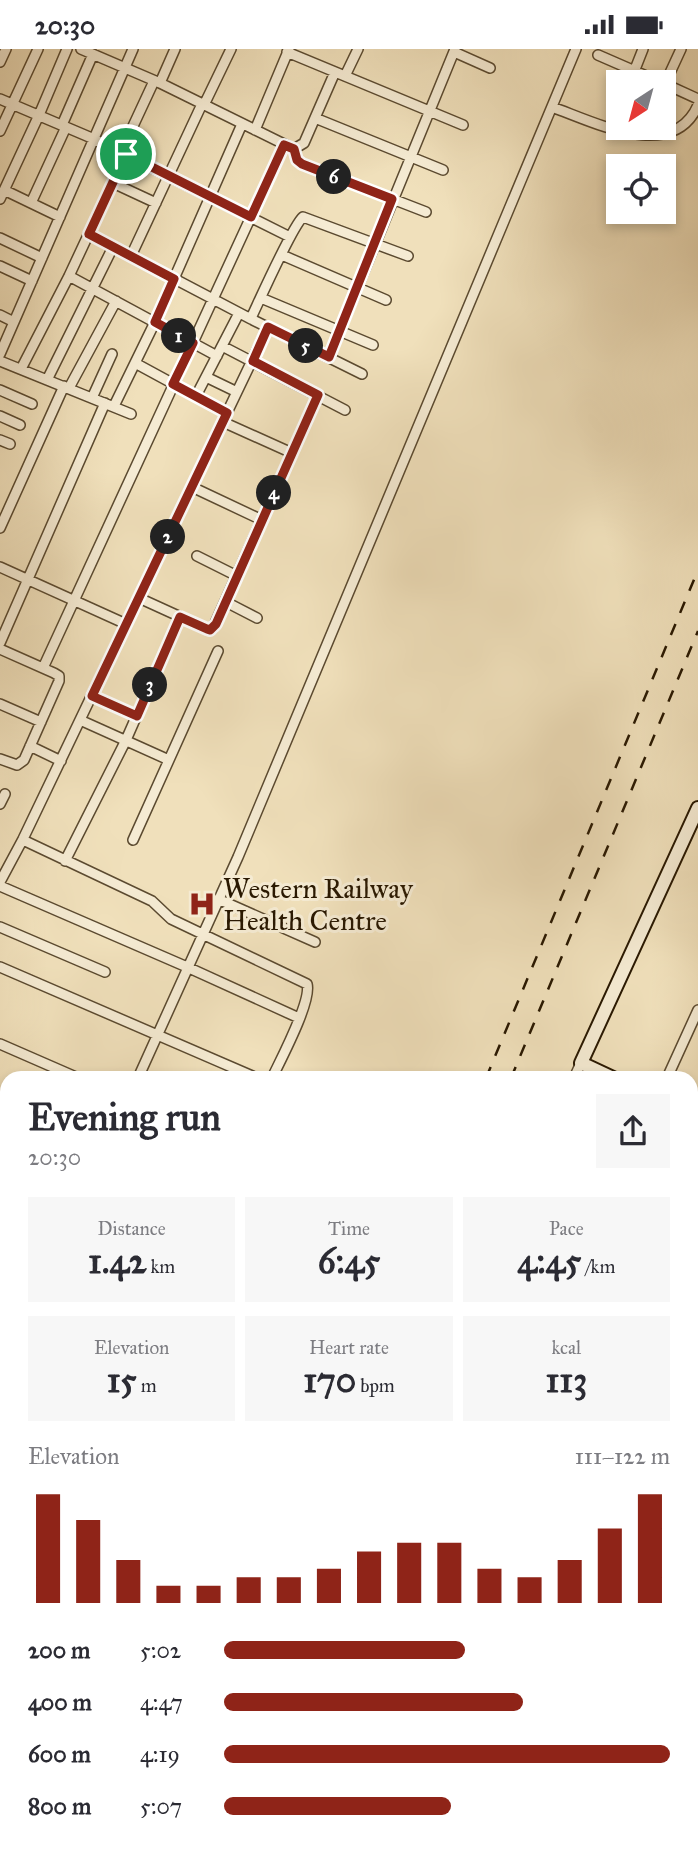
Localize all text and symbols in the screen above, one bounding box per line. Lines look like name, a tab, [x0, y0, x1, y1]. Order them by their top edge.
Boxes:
text: 20:30	[35, 9, 95, 41]
north arrow	[606, 70, 676, 140]
map controls	[606, 70, 676, 224]
pin	[96, 124, 156, 184]
icon: arrive	[107, 135, 145, 173]
button: locate	[606, 154, 676, 224]
pin: 6	[316, 159, 352, 195]
text: 6	[329, 165, 338, 188]
pin: 1	[162, 319, 196, 353]
text: 1	[175, 324, 182, 347]
pin: 5	[288, 329, 324, 363]
text: 5	[301, 334, 310, 357]
pin: 4	[256, 475, 292, 511]
text: 4	[268, 481, 279, 504]
pin: 2	[150, 519, 186, 554]
text: 2	[163, 525, 172, 548]
pin: 3	[132, 667, 168, 703]
text: 3	[146, 673, 153, 696]
place label: Western Railway Health Centre	[223, 871, 414, 938]
hospital icon: Western Railway Health Centre	[187, 889, 217, 919]
text: Evening run	[28, 1094, 221, 1140]
button: share	[596, 1094, 670, 1168]
text: 20:30	[28, 1143, 81, 1171]
text: Distance	[98, 1217, 166, 1240]
text: Time	[328, 1217, 370, 1240]
text: Pace	[549, 1217, 584, 1240]
text: 1.42	[88, 1240, 146, 1283]
text: 6:45	[318, 1240, 380, 1283]
text: 4:45	[517, 1240, 581, 1283]
text: km	[146, 1255, 175, 1278]
text: /km	[581, 1255, 615, 1278]
text: Elevation	[94, 1336, 169, 1359]
text: Heart rate	[309, 1336, 389, 1359]
text: kcal	[551, 1336, 581, 1359]
text: 15	[107, 1359, 137, 1402]
text: 170	[303, 1359, 356, 1402]
text: 113	[545, 1359, 587, 1402]
text: m	[137, 1374, 157, 1397]
text: bpm	[356, 1374, 395, 1397]
text: Elevation	[28, 1442, 119, 1470]
text: 111–122 m	[575, 1442, 670, 1470]
text: 200 m	[28, 1636, 90, 1664]
text: 5:02	[140, 1636, 181, 1664]
text: 400 m	[28, 1688, 92, 1716]
text: 4:47	[140, 1688, 183, 1716]
text: 600 m	[28, 1740, 91, 1768]
text: 4:19	[140, 1740, 180, 1768]
text: 800 m	[28, 1792, 91, 1820]
text: 5:07	[140, 1792, 182, 1820]

